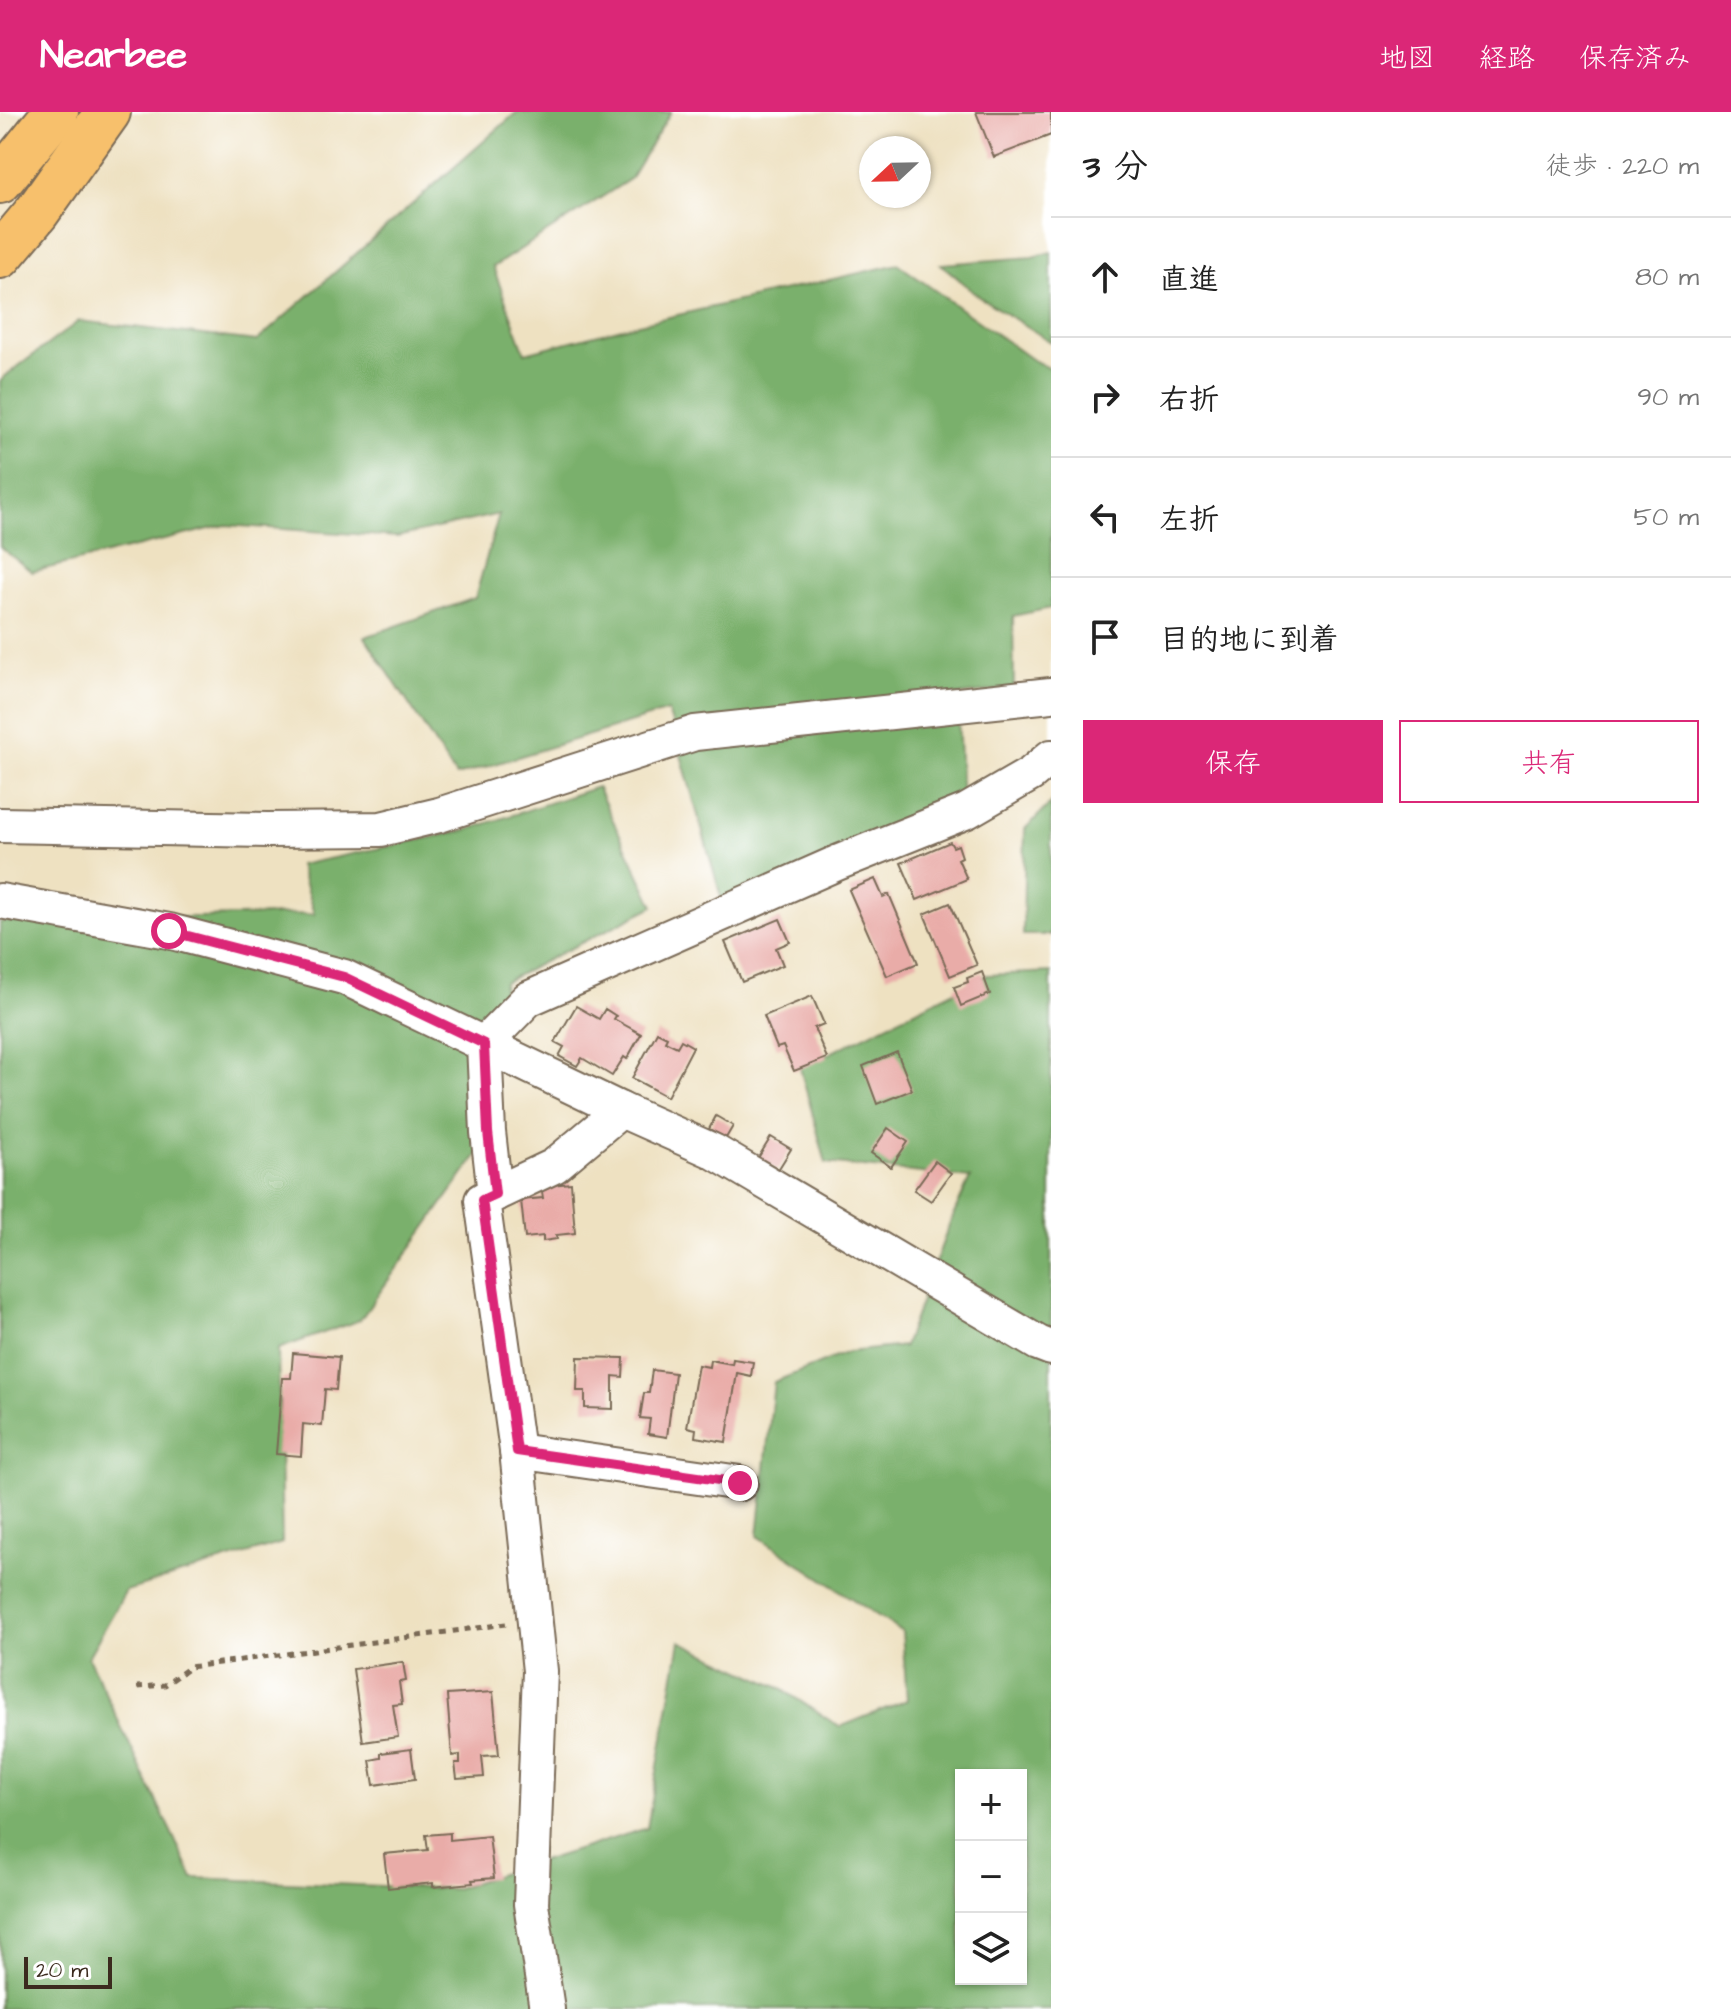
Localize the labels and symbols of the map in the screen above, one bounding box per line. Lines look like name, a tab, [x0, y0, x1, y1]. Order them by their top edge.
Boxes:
north arrow	[859, 136, 931, 208]
route start	[151, 913, 187, 949]
route end	[722, 1465, 758, 1501]
scale bar	[24, 1953, 112, 1989]

